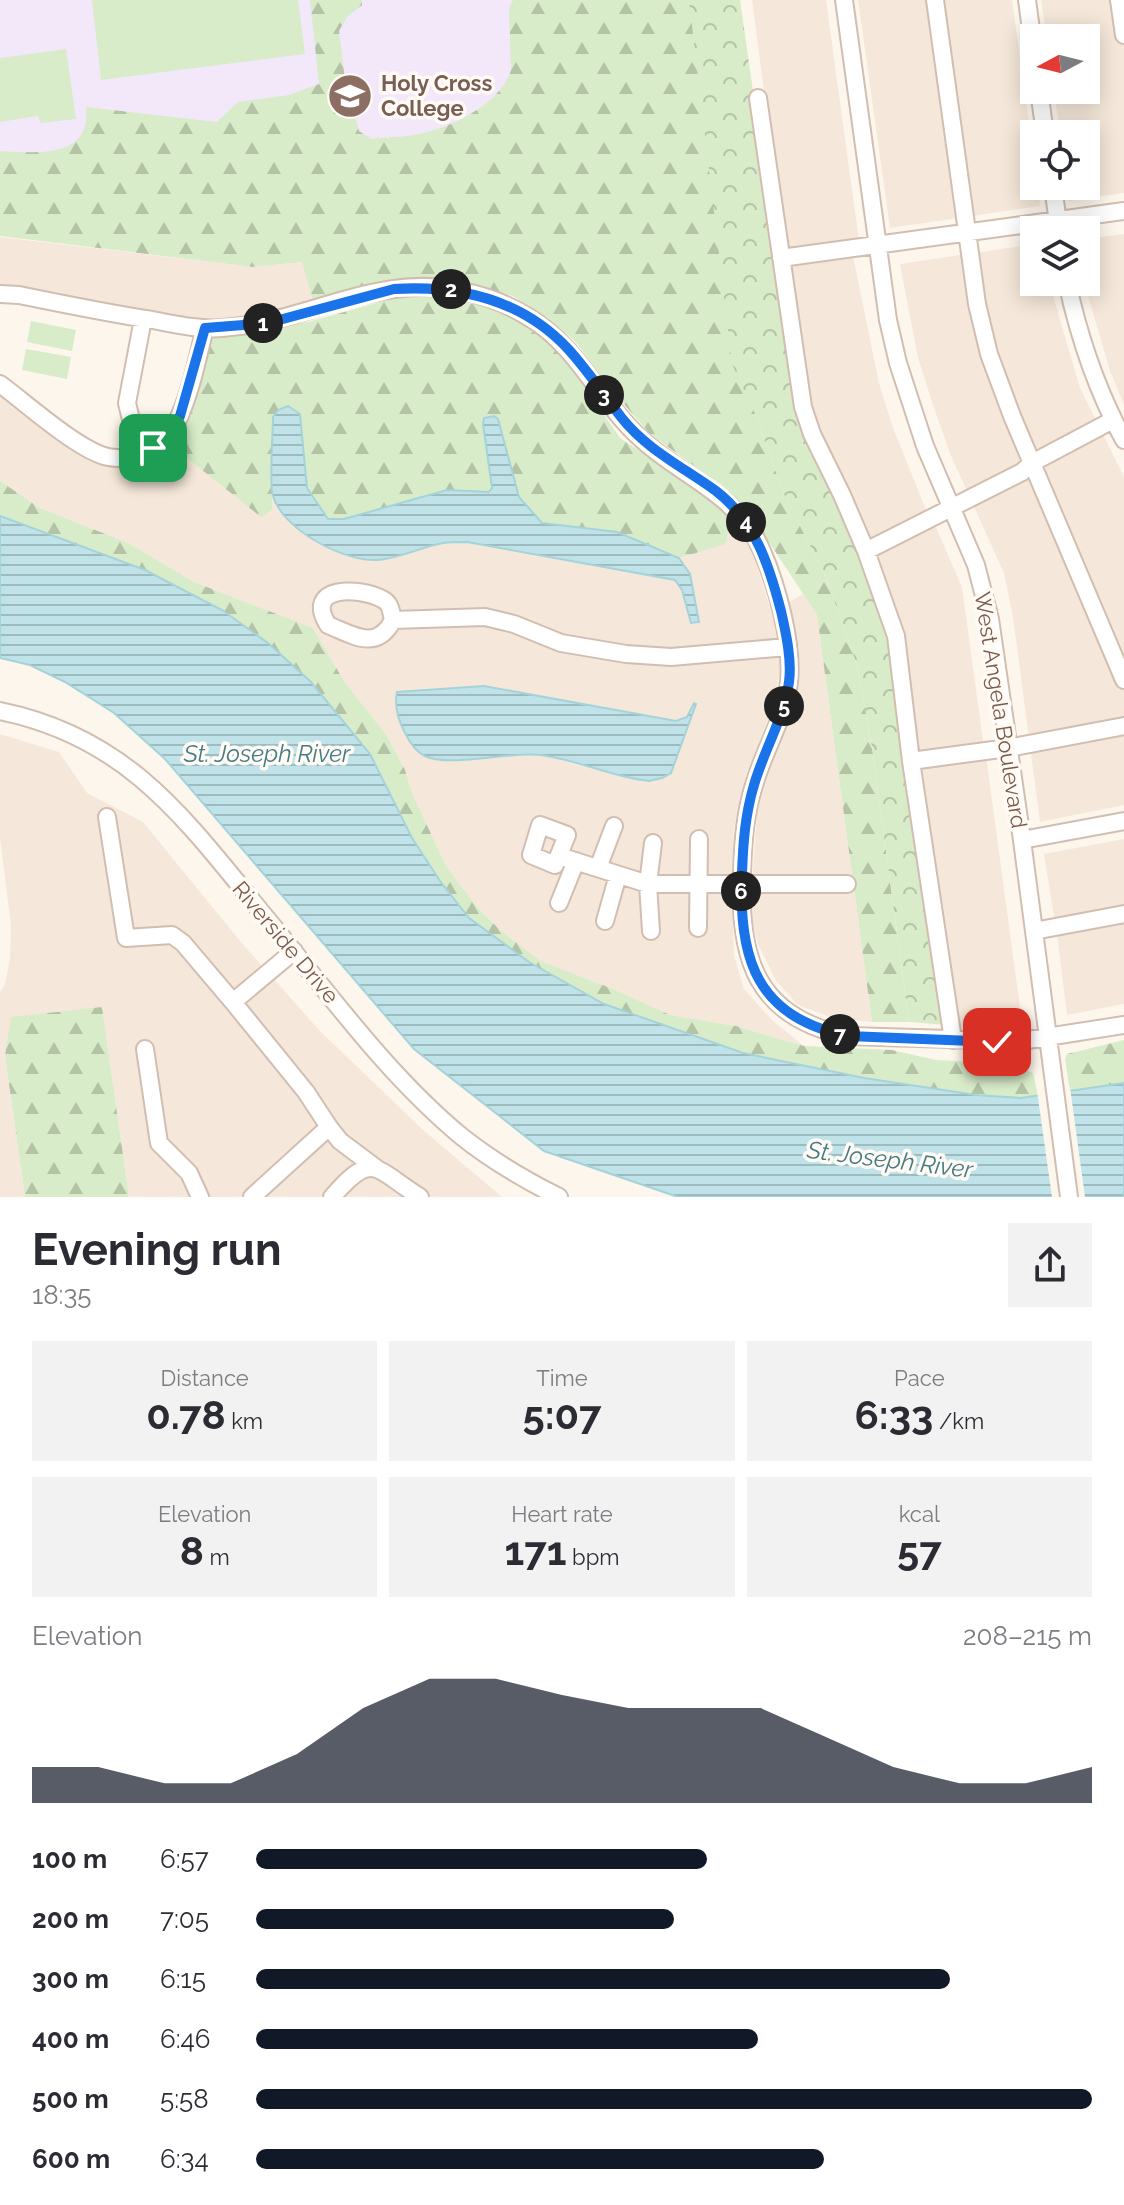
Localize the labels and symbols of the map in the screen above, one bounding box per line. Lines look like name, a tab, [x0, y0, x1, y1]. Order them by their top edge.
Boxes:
north arrow	[1020, 24, 1100, 104]
place label: Holy Cross College	[381, 70, 492, 121]
school or university icon: Holy Cross College	[326, 72, 374, 120]
pin: 2	[431, 269, 471, 309]
pin: 1	[243, 303, 283, 343]
pin: 3	[584, 375, 624, 415]
pin	[119, 414, 187, 482]
pin: 4	[726, 502, 766, 542]
street label: West Angela Boulevard	[969, 590, 1033, 830]
pin: 5	[764, 686, 804, 726]
water label: St. Joseph River	[183, 739, 351, 768]
pin: 6	[721, 871, 761, 911]
street label: Riverside Drive	[227, 876, 345, 1008]
pin	[963, 1008, 1031, 1076]
pin: 7	[820, 1014, 860, 1054]
water label: St. Joseph River	[805, 1135, 975, 1184]

